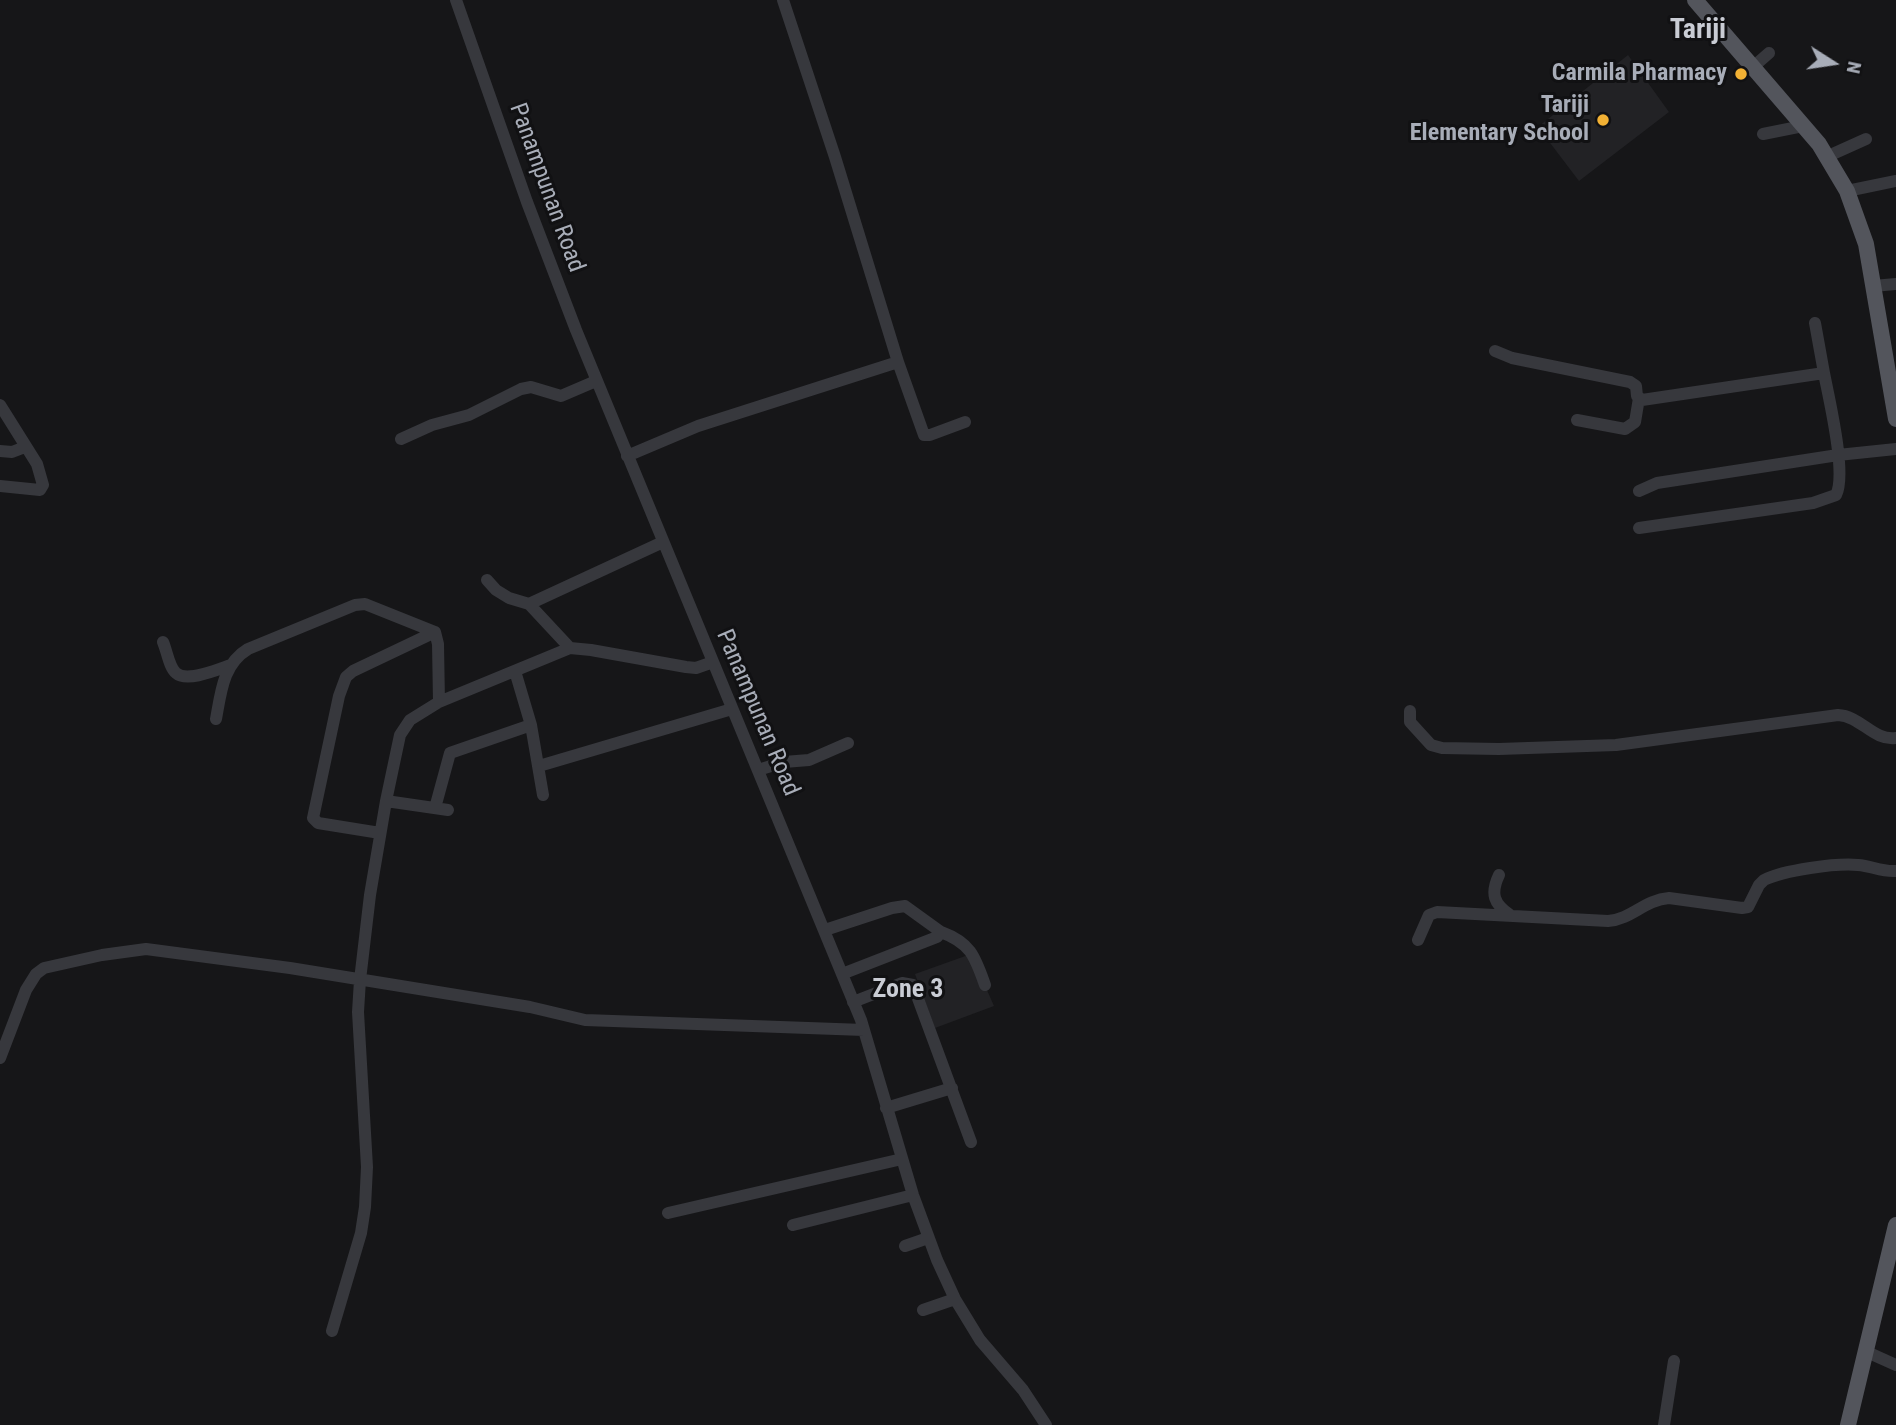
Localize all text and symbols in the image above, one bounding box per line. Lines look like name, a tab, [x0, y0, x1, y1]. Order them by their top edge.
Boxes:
district label: Tariji	[1670, 14, 1726, 48]
north arrow	[1798, 28, 1868, 98]
text: N	[1842, 59, 1866, 76]
place label: Carmila Pharmacy	[1552, 60, 1727, 88]
marker: Carmila Pharmacy	[1733, 66, 1749, 82]
place label: Tariji Elementary School	[1410, 92, 1589, 148]
street label: Panampunan Road	[502, 100, 590, 276]
marker: Tariji Elementary School	[1595, 112, 1611, 128]
street label: Panampunan Road	[709, 626, 805, 800]
district label: Zone 3	[873, 974, 943, 1006]

